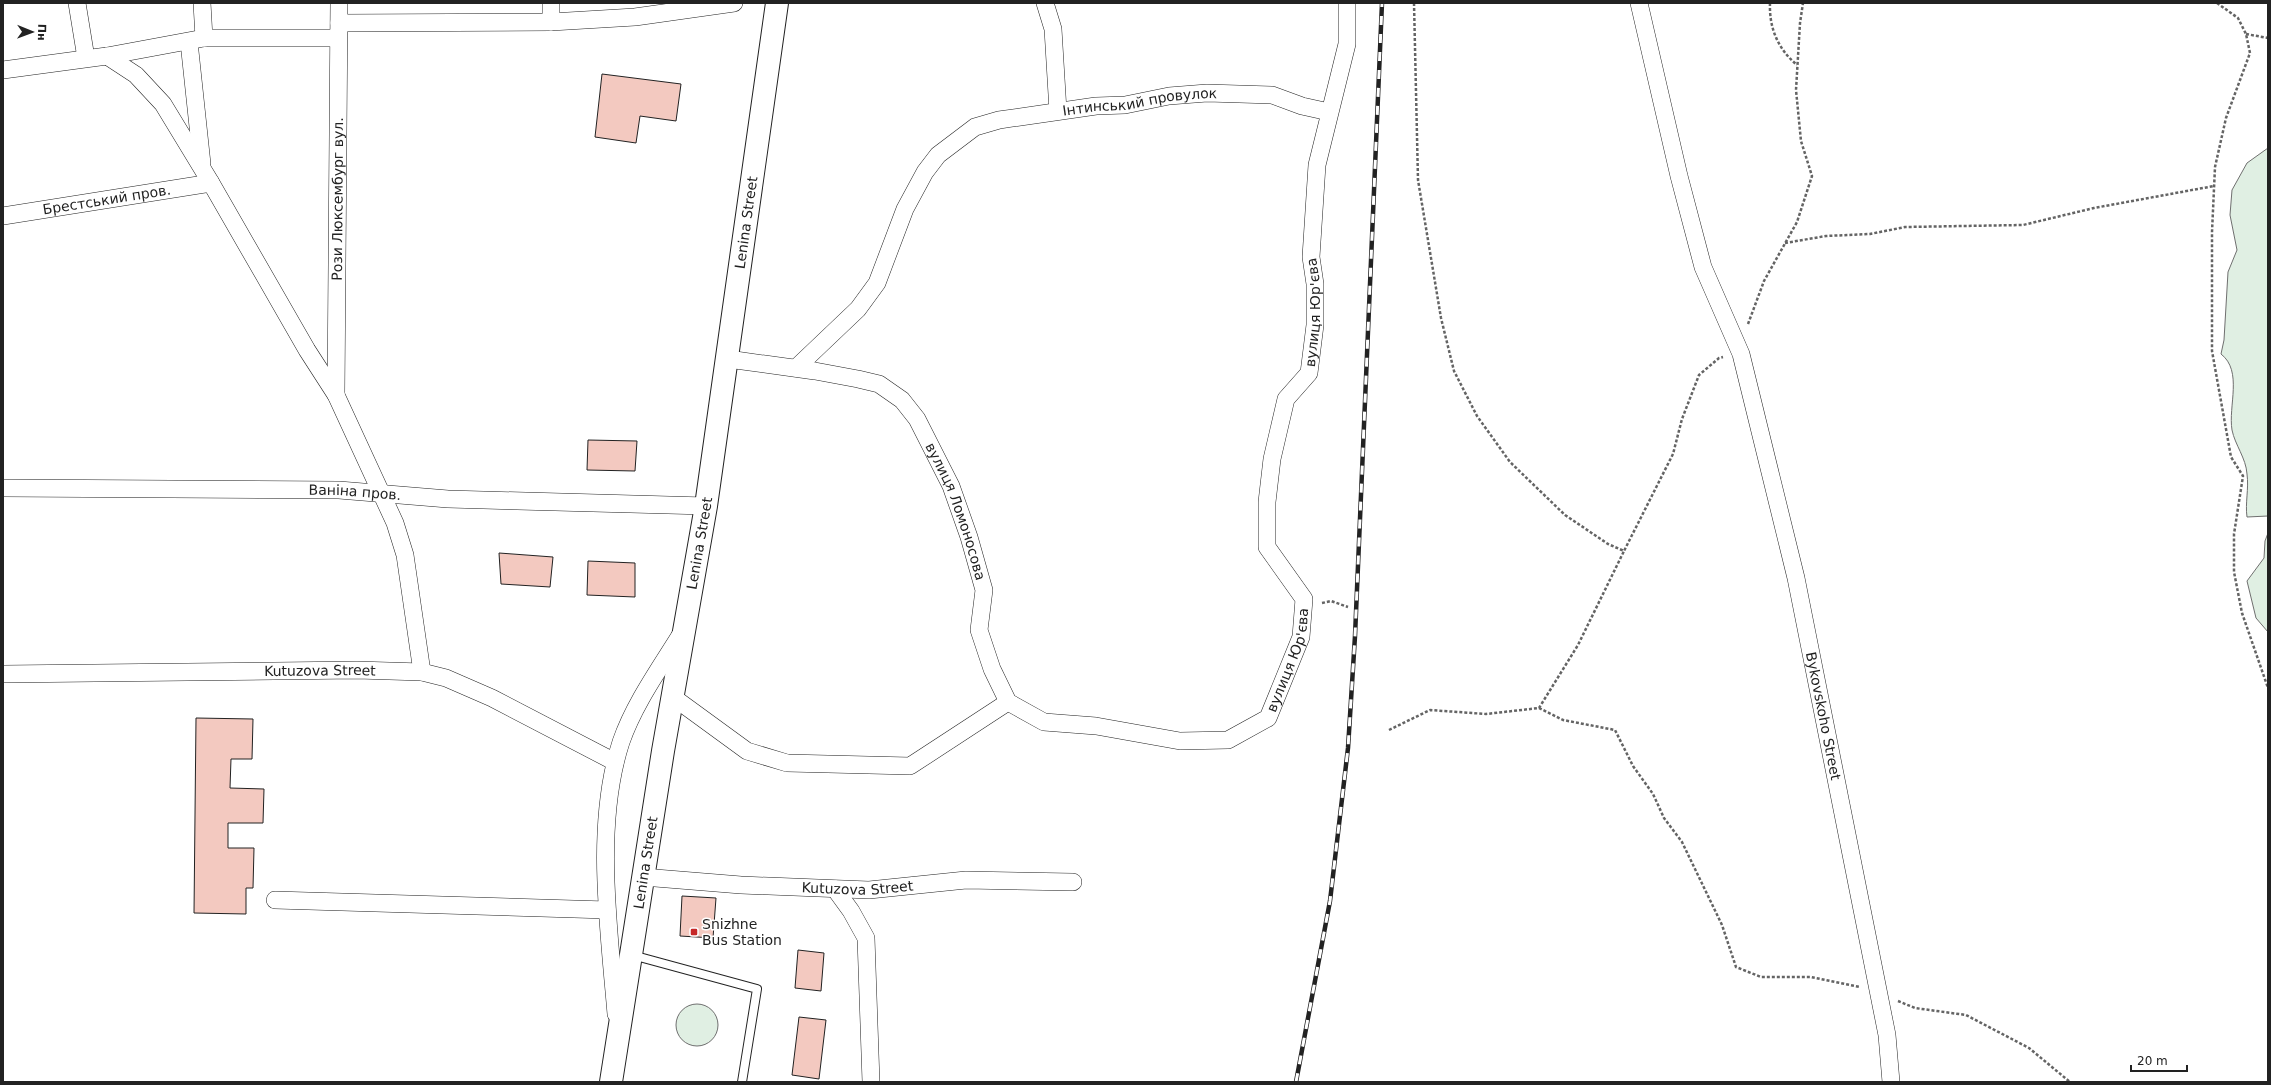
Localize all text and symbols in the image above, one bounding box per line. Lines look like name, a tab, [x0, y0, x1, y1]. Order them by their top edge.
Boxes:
north arrow	[12, 12, 52, 52]
text: Пн	[35, 24, 48, 41]
street label: Інтинський провулок	[1061, 85, 1217, 119]
street label: Рози Люксембург вул.	[329, 117, 346, 281]
street label: Lenina Street	[732, 175, 761, 270]
street label: Брестський пров.	[42, 182, 172, 218]
street label: вулиця Юр'єва	[1302, 257, 1323, 368]
street label: вулиця Ломоносова	[922, 440, 989, 582]
street label: Ваніна пров.	[309, 482, 402, 503]
street label: Lenina Street	[684, 496, 715, 591]
street label: вулиця Юр'єва	[1263, 607, 1311, 714]
street label: Bykovskoho Street	[1803, 651, 1844, 782]
street label: Kutuzova Street	[264, 662, 377, 679]
street label: Lenina Street	[630, 815, 661, 910]
street label: Kutuzova Street	[802, 877, 914, 898]
place label: Snizhne Bus Station	[702, 916, 782, 948]
marker: Snizhne Bus Station	[689, 927, 699, 937]
scale bar	[2131, 1047, 2187, 1073]
text: 20 m	[2137, 1054, 2168, 1068]

